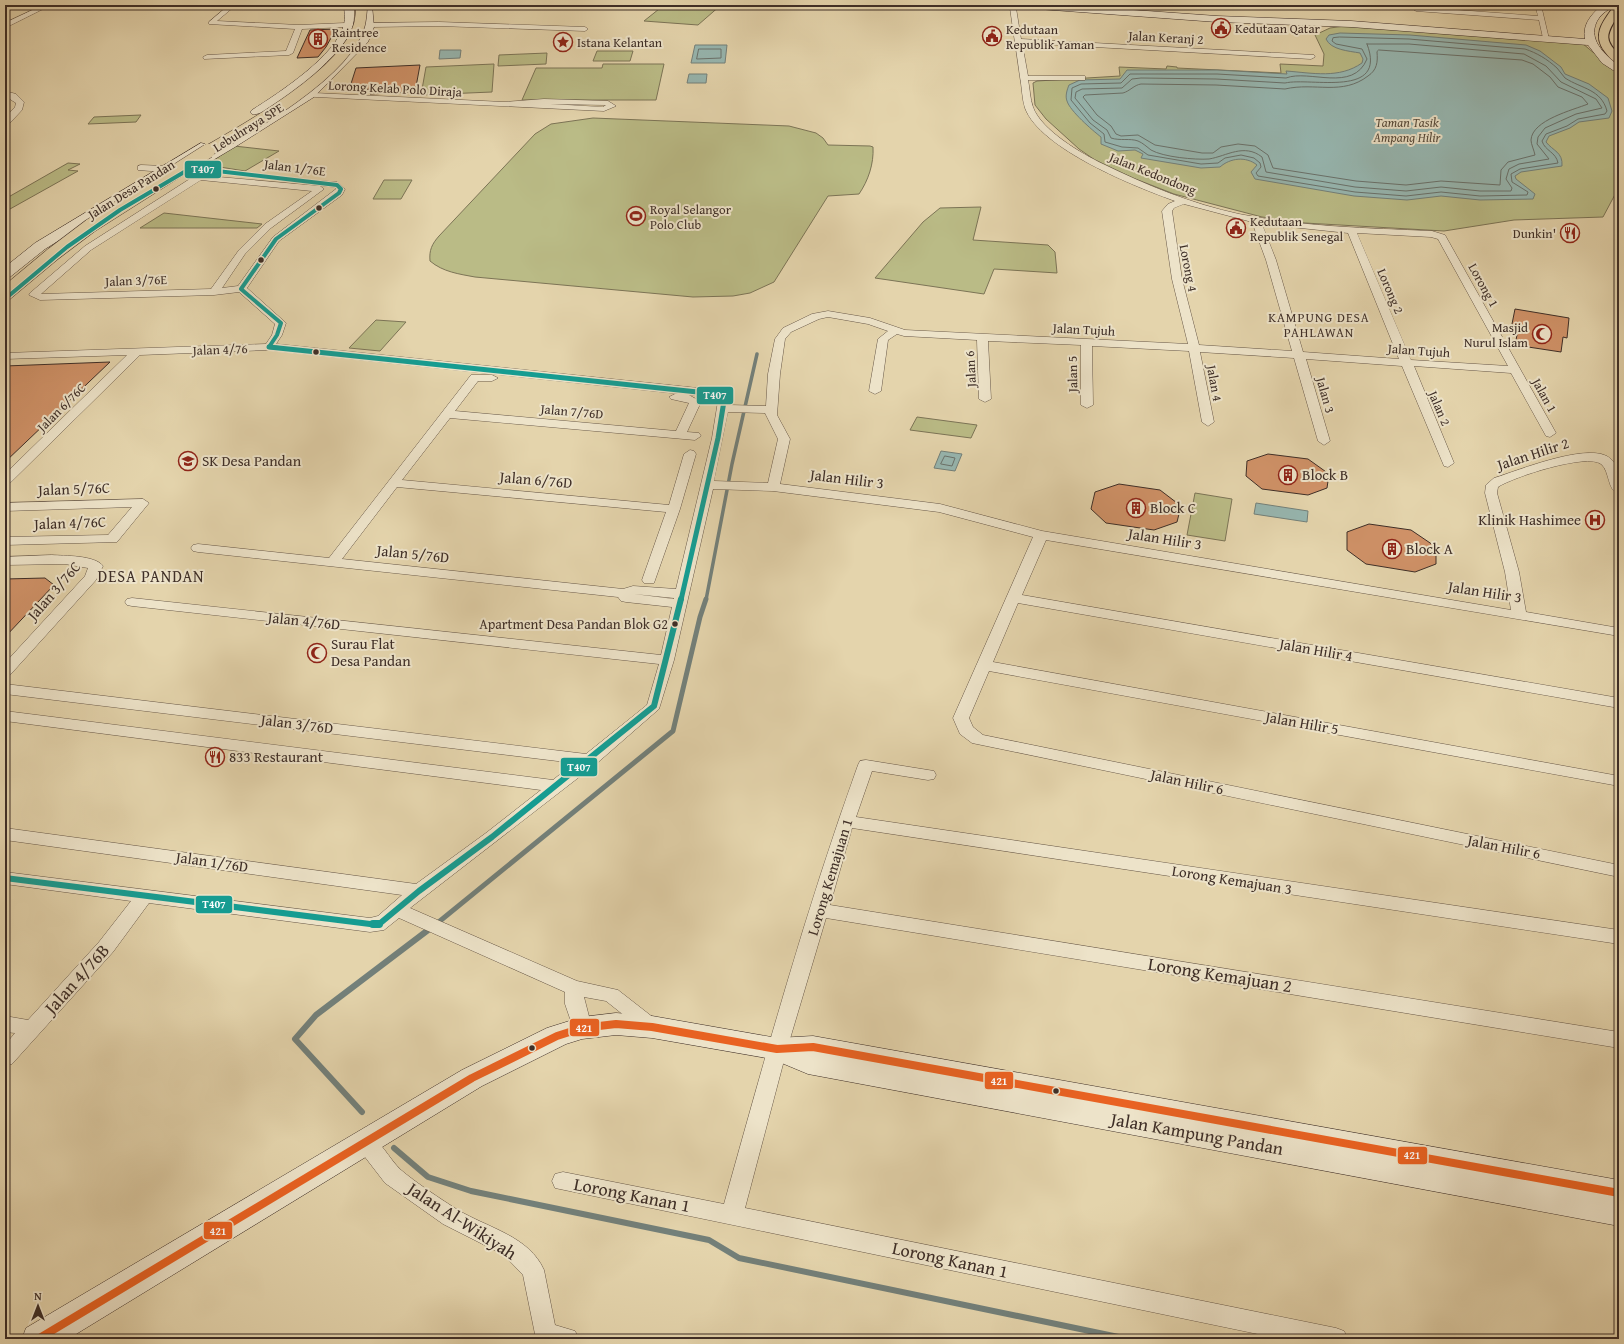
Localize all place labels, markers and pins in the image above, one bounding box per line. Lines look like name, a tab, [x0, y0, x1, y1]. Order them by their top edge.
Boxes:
public building icon: Kedutaan Qatar	[1210, 17, 1232, 39]
place label: Kedutaan Qatar	[1235, 19, 1321, 38]
place label: Kedutaan Republik Yaman	[1006, 20, 1095, 54]
place label: Raintree Residence	[332, 23, 387, 57]
public building icon: Kedutaan Republik Yaman	[981, 25, 1003, 47]
building icon: Raintree Residence	[307, 28, 329, 50]
place icon: Istana Kelantan	[552, 31, 574, 53]
place label: Istana Kelantan	[577, 33, 663, 52]
unlabelled marker	[151, 184, 161, 194]
place label: Royal Selangor Polo Club	[650, 200, 732, 234]
unlabelled marker	[314, 203, 324, 213]
sports icon: Royal Selangor Polo Club	[625, 205, 647, 227]
place label: Kedutaan Republik Senegal	[1250, 212, 1344, 246]
public building icon: Kedutaan Republik Senegal	[1225, 217, 1247, 239]
restaurant icon: Dunkin'	[1559, 222, 1581, 244]
place label: Dunkin'	[1513, 224, 1556, 243]
unlabelled marker	[256, 255, 266, 265]
place label: Masjid Nurul Islam	[1464, 318, 1528, 352]
mosque icon: Masjid Nurul Islam	[1531, 323, 1553, 345]
unlabelled marker	[311, 347, 321, 357]
school or university icon: SK Desa Pandan	[177, 450, 199, 472]
place label: SK Desa Pandan	[202, 450, 302, 471]
building icon: Block B	[1277, 464, 1299, 486]
place label: Block B	[1302, 464, 1348, 485]
building icon: Block C	[1125, 497, 1147, 519]
place label: Block C	[1150, 497, 1196, 518]
place label: Klinik Hashimee	[1478, 509, 1581, 530]
hospital icon: Klinik Hashimee	[1584, 509, 1606, 531]
building icon: Block A	[1381, 538, 1403, 560]
place label: Block A	[1406, 538, 1453, 559]
place label: Apartment Desa Pandan Blok G2	[479, 614, 668, 634]
marker: Apartment Desa Pandan Blok G2	[670, 619, 680, 629]
place label: Surau Flat Desa Pandan	[331, 633, 411, 671]
mosque icon: Surau Flat Desa Pandan	[306, 642, 328, 664]
restaurant icon: 833 Restaurant	[204, 746, 226, 768]
place label: 833 Restaurant	[229, 746, 324, 767]
unlabelled marker	[527, 1043, 537, 1053]
unlabelled marker	[1051, 1086, 1061, 1096]

